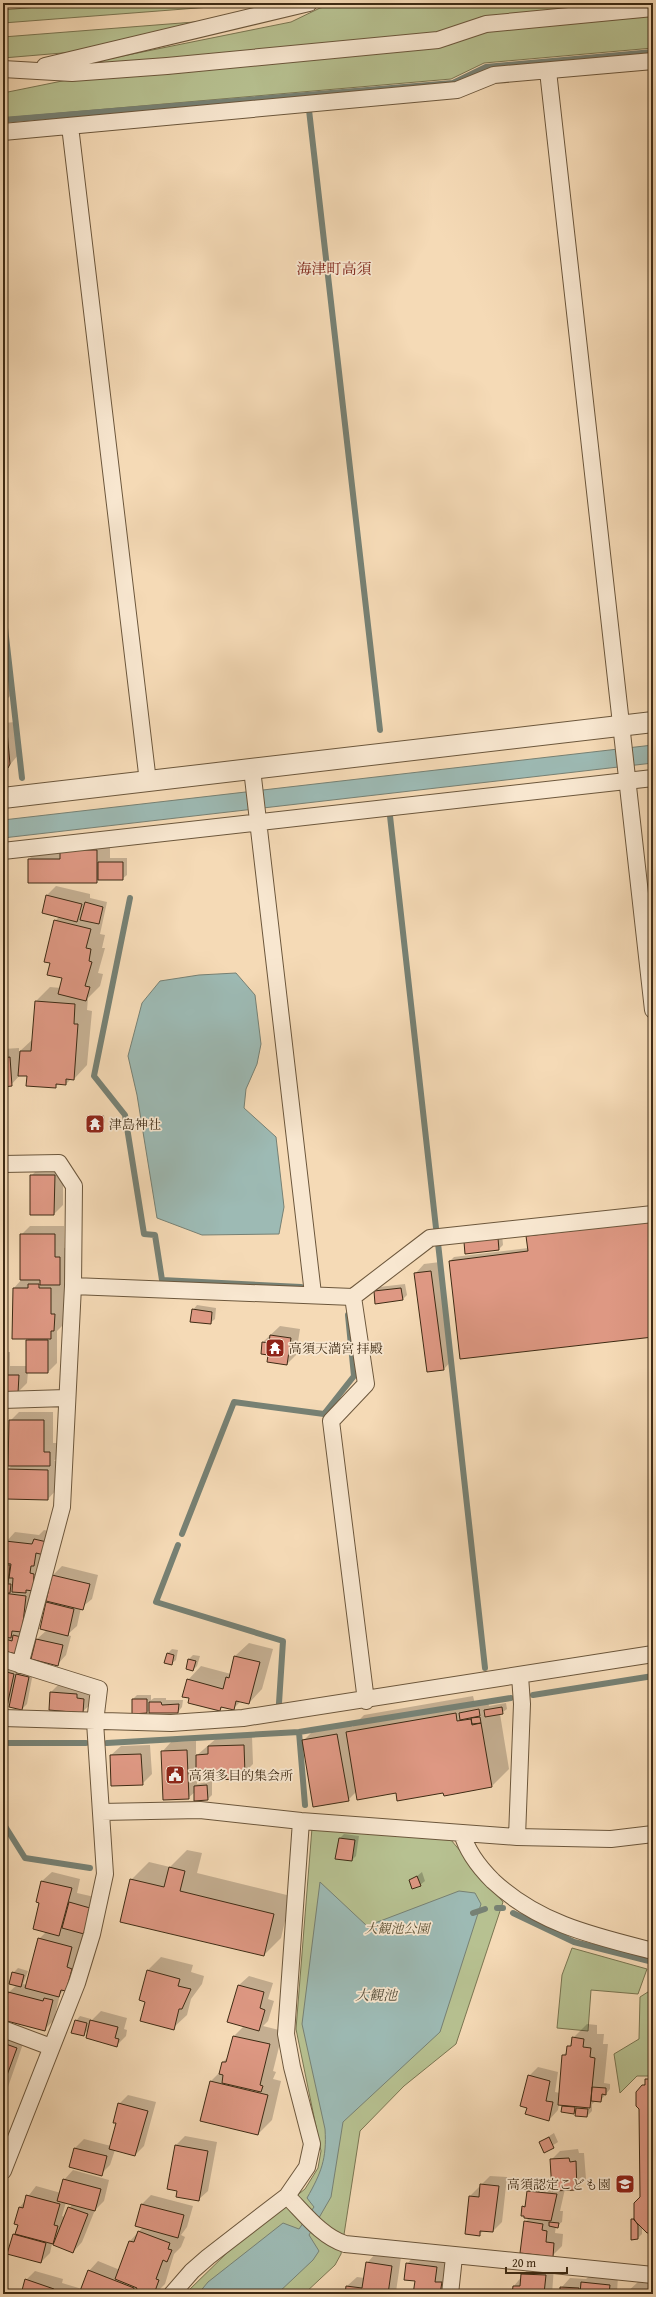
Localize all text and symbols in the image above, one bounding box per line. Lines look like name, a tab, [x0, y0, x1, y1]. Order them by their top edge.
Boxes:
district label: 海津町高須	[296, 258, 372, 279]
temple icon: 津島神社	[84, 1113, 106, 1135]
place label: 津島神社	[109, 1115, 161, 1134]
temple icon: 高須天満宮 拝殿	[264, 1337, 286, 1359]
place label: 高須天満宮 拝殿	[289, 1339, 383, 1358]
public building icon: 高須多目的集会所	[164, 1764, 186, 1786]
place label: 高須多目的集会所	[189, 1766, 293, 1785]
park label: 大観池公園	[364, 1919, 431, 1938]
water label: 大観池	[355, 1985, 399, 2005]
school or university icon: 高須認定こども園	[614, 2173, 636, 2195]
place label: 高須認定こども園	[507, 2175, 611, 2194]
scale bar	[506, 2249, 567, 2275]
text: 20 m	[512, 2254, 536, 2271]

